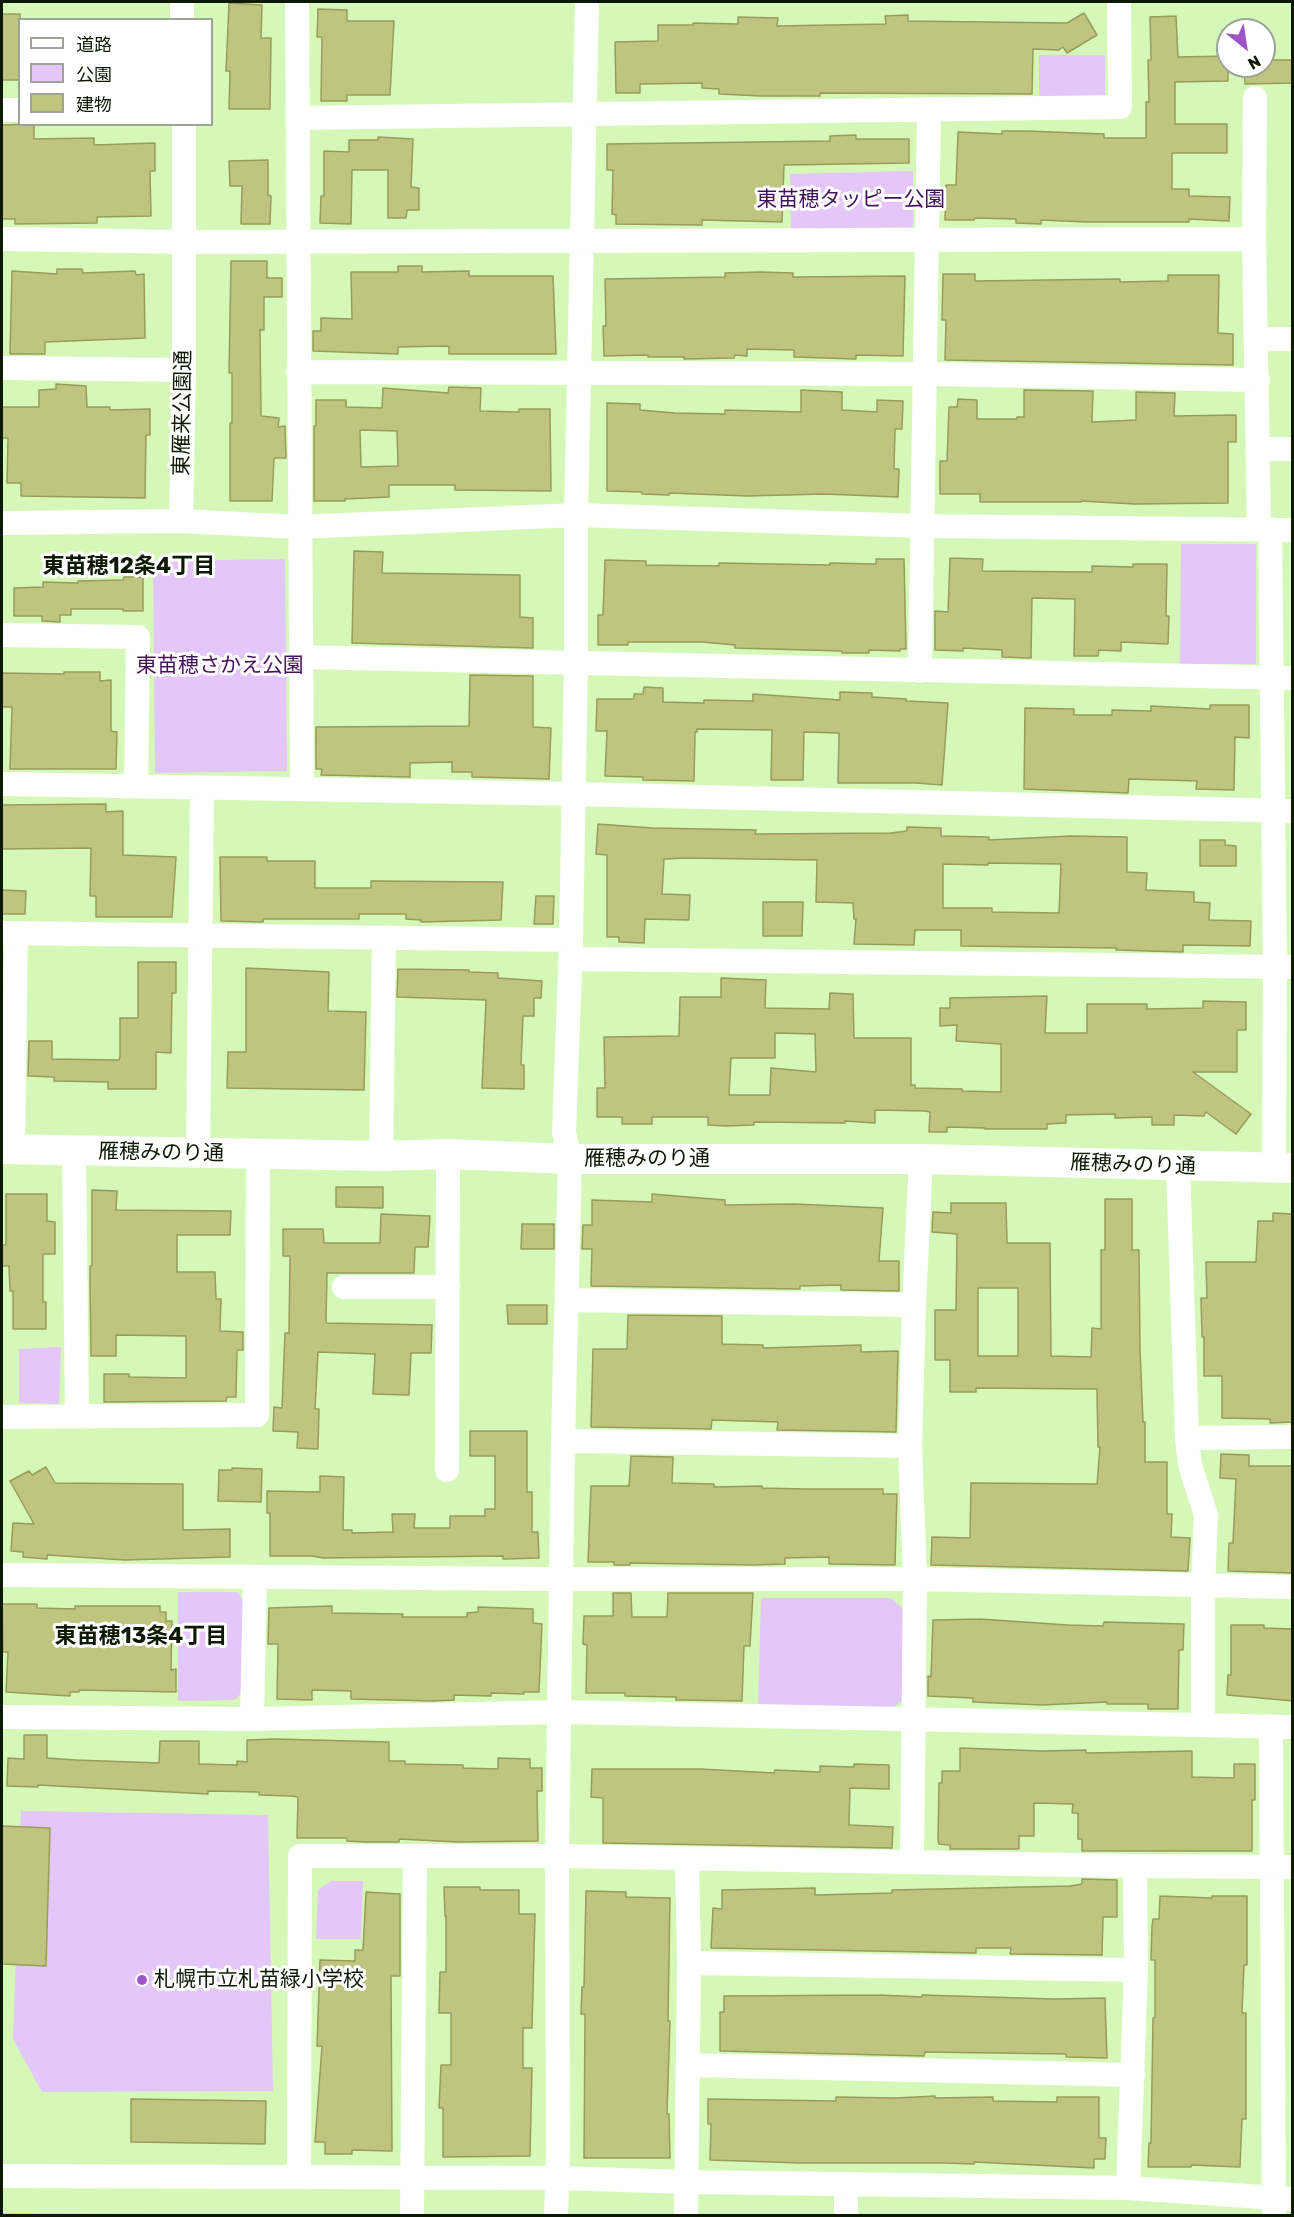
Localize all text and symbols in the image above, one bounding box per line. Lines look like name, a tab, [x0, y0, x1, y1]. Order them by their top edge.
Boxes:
legend	[18, 18, 213, 126]
north arrow	[1216, 18, 1276, 78]
text: 道路	[76, 34, 112, 56]
text: N	[1245, 51, 1264, 73]
text: 公園	[76, 64, 112, 86]
text: 建物	[76, 94, 112, 116]
park label: 東苗穂タッピー公園	[757, 187, 945, 213]
street label: 東雁来公園通	[169, 350, 197, 476]
district label: 東苗穂12条4丁目	[43, 554, 215, 580]
park label: 東苗穂さかえ公園	[136, 653, 304, 679]
street label: 雁穂みのり通	[98, 1139, 224, 1167]
street label: 雁穂みのり通	[584, 1146, 710, 1172]
street label: 雁穂みのり通	[1070, 1150, 1196, 1180]
district label: 東苗穂13条4丁目	[55, 1624, 227, 1650]
place label: 札幌市立札苗緑小学校	[154, 1967, 364, 1993]
marker: 札幌市立札苗緑小学校	[135, 1973, 149, 1987]

